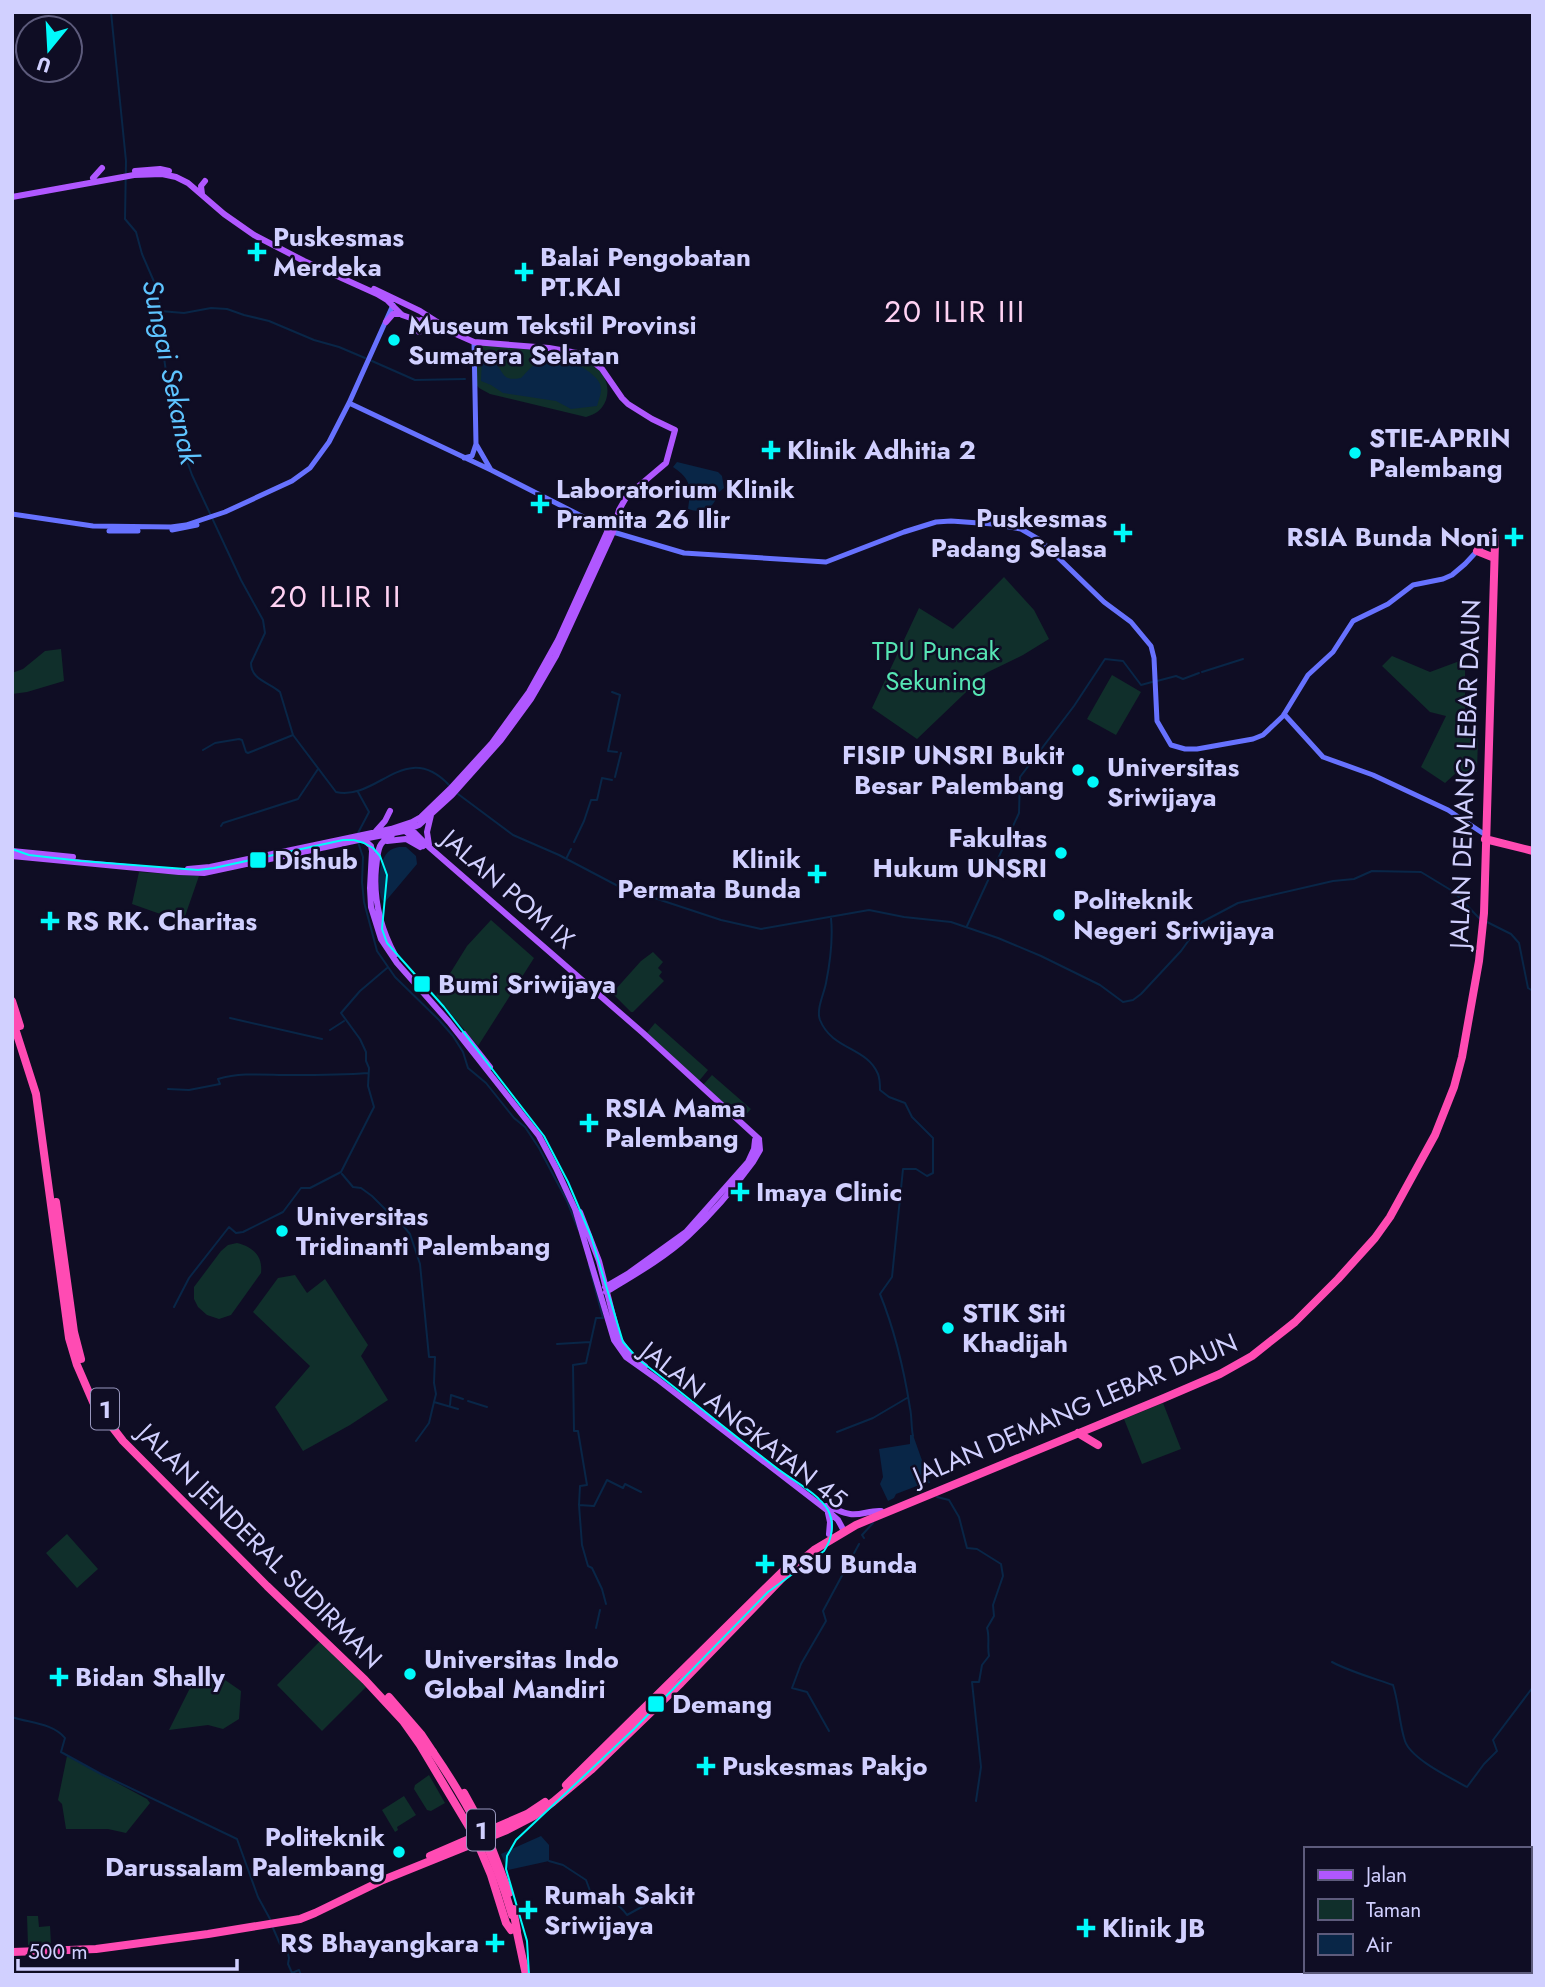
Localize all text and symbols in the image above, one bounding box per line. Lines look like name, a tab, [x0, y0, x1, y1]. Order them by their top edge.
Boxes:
north arrow	[14, 14, 84, 84]
text: U	[33, 50, 54, 80]
place label: Puskesmas Merdeka	[273, 218, 404, 286]
place label: Balai Pengobatan PT.KAI	[540, 238, 751, 306]
marker: Puskesmas Merdeka	[247, 242, 267, 262]
marker: Balai Pengobatan PT.KAI	[514, 262, 534, 282]
water label: Sungai Sekanak	[131, 276, 211, 469]
district label: 20 ILIR III	[884, 290, 1026, 333]
place label: Museum Tekstil Provinsi Sumatera Selatan	[408, 306, 697, 374]
marker: Museum Tekstil Provinsi Sumatera Selatan	[386, 332, 402, 348]
place label: STIE-APRIN Palembang	[1369, 419, 1511, 487]
place label: Klinik Adhitia 2	[787, 431, 976, 469]
marker: Klinik Adhitia 2	[761, 440, 781, 460]
marker: STIE-APRIN Palembang	[1347, 445, 1363, 461]
place label: Laboratorium Klinik Pramita 26 Ilir	[556, 470, 795, 538]
marker: Laboratorium Klinik Pramita 26 Ilir	[530, 494, 550, 514]
place label: Puskesmas Padang Selasa	[931, 499, 1107, 567]
place label: RSIA Bunda Noni	[1287, 518, 1498, 556]
marker: Puskesmas Padang Selasa	[1113, 523, 1133, 543]
marker: RSIA Bunda Noni	[1504, 527, 1524, 547]
district label: 20 ILIR II	[270, 575, 402, 618]
street label: JALAN DEMANG LEBAR DAUN	[1440, 599, 1490, 952]
park label: TPU Puncak Sekuning	[872, 632, 1000, 700]
place label: FISIP UNSRI Bukit Besar Palembang	[842, 736, 1065, 804]
place label: Universitas Sriwijaya	[1107, 748, 1240, 816]
marker: FISIP UNSRI Bukit Besar Palembang	[1070, 762, 1086, 778]
marker: Universitas Sriwijaya	[1085, 774, 1101, 790]
street label: JALAN POM IX	[431, 818, 583, 958]
place label: Fakultas Hukum UNSRI	[873, 819, 1047, 887]
place label: Klinik Permata Bunda	[617, 840, 801, 908]
place label: Dishub	[274, 841, 358, 879]
marker: Fakultas Hukum UNSRI	[1053, 845, 1069, 861]
marker: Dishub	[248, 850, 268, 870]
marker: Klinik Permata Bunda	[807, 864, 827, 884]
place label: Politeknik Negeri Sriwijaya	[1073, 881, 1275, 949]
place label: RS RK. Charitas	[66, 902, 257, 940]
marker: Politeknik Negeri Sriwijaya	[1051, 907, 1067, 923]
marker: RS RK. Charitas	[40, 911, 60, 931]
place label: Bumi Sriwijaya	[438, 965, 616, 1003]
marker: Bumi Sriwijaya	[412, 974, 432, 994]
place label: RSIA Mama Palembang	[605, 1089, 746, 1157]
marker: RSIA Mama Palembang	[579, 1113, 599, 1133]
place label: Imaya Clinic	[756, 1173, 902, 1211]
marker: Imaya Clinic	[730, 1182, 750, 1202]
place label: Universitas Tridinanti Palembang	[296, 1197, 550, 1265]
marker: Universitas Tridinanti Palembang	[274, 1223, 290, 1239]
place label: STIK Siti Khadijah	[962, 1294, 1068, 1362]
marker: STIK Siti Khadijah	[940, 1320, 956, 1336]
street label: JALAN DEMANG LEBAR DAUN	[904, 1323, 1243, 1496]
street label: JALAN ANGKATAN 45	[630, 1330, 855, 1518]
road number: 1	[91, 1388, 119, 1429]
street label: JALAN JENDERAL SUDIRMAN	[127, 1413, 391, 1677]
place label: RSU Bunda	[781, 1545, 917, 1583]
marker: RSU Bunda	[755, 1554, 775, 1574]
place label: Universitas Indo Global Mandiri	[424, 1640, 619, 1708]
place label: Bidan Shally	[75, 1658, 225, 1696]
marker: Universitas Indo Global Mandiri	[402, 1666, 418, 1682]
marker: Bidan Shally	[49, 1667, 69, 1687]
place label: Demang	[672, 1685, 772, 1723]
marker: Demang	[646, 1694, 666, 1714]
place label: Puskesmas Pakjo	[722, 1747, 928, 1785]
marker: Puskesmas Pakjo	[696, 1756, 716, 1776]
road number: 1	[467, 1810, 495, 1851]
place label: Politeknik Darussalam Palembang	[105, 1818, 385, 1886]
marker: Politeknik Darussalam Palembang	[391, 1844, 407, 1860]
legend	[1304, 1847, 1531, 1973]
text: Jalan	[1363, 1860, 1407, 1890]
place label: Rumah Sakit Sriwijaya	[544, 1876, 695, 1944]
text: Taman	[1366, 1895, 1421, 1925]
marker: Rumah Sakit Sriwijaya	[518, 1900, 538, 1920]
place label: Klinik JB	[1102, 1909, 1205, 1947]
marker: Klinik JB	[1076, 1918, 1096, 1938]
place label: RS Bhayangkara	[280, 1924, 479, 1962]
scale bar	[18, 1927, 236, 1971]
text: Air	[1366, 1930, 1393, 1960]
marker: RS Bhayangkara	[485, 1933, 505, 1953]
text: 500 m	[28, 1937, 88, 1967]

